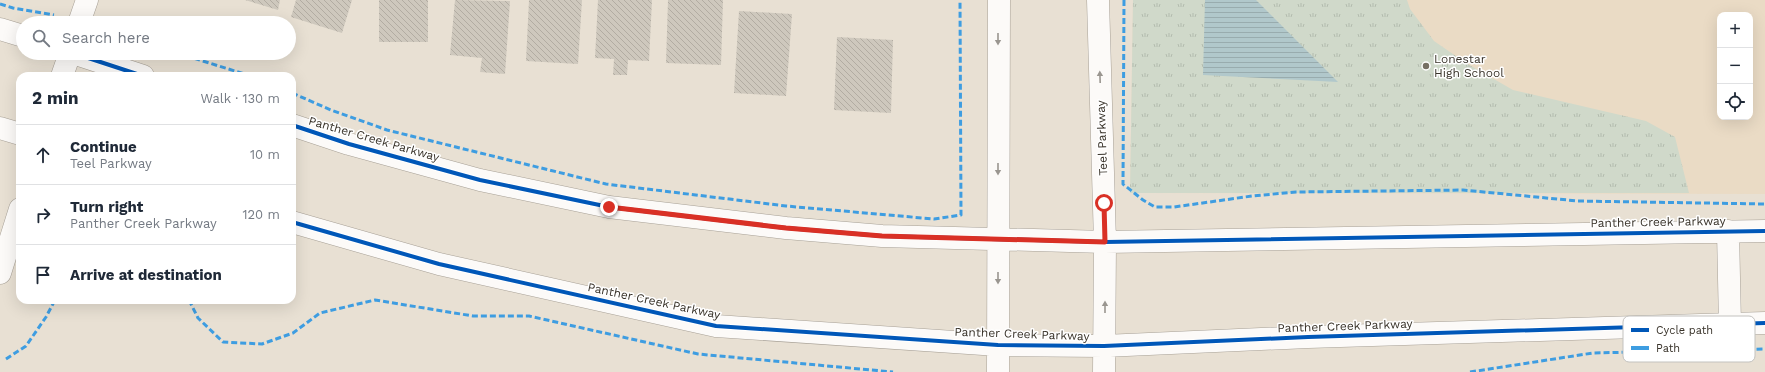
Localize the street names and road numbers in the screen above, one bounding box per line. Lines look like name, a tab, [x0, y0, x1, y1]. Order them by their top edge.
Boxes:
street label: Teel Parkway	[1094, 99, 1110, 176]
street label: Panther Creek Parkway	[307, 114, 442, 165]
street label: Panther Creek Parkway	[1590, 214, 1727, 230]
street label: Panther Creek Parkway	[586, 280, 722, 322]
street label: Panther Creek Parkway	[1277, 317, 1414, 335]
street label: Panther Creek Parkway	[954, 325, 1091, 343]

